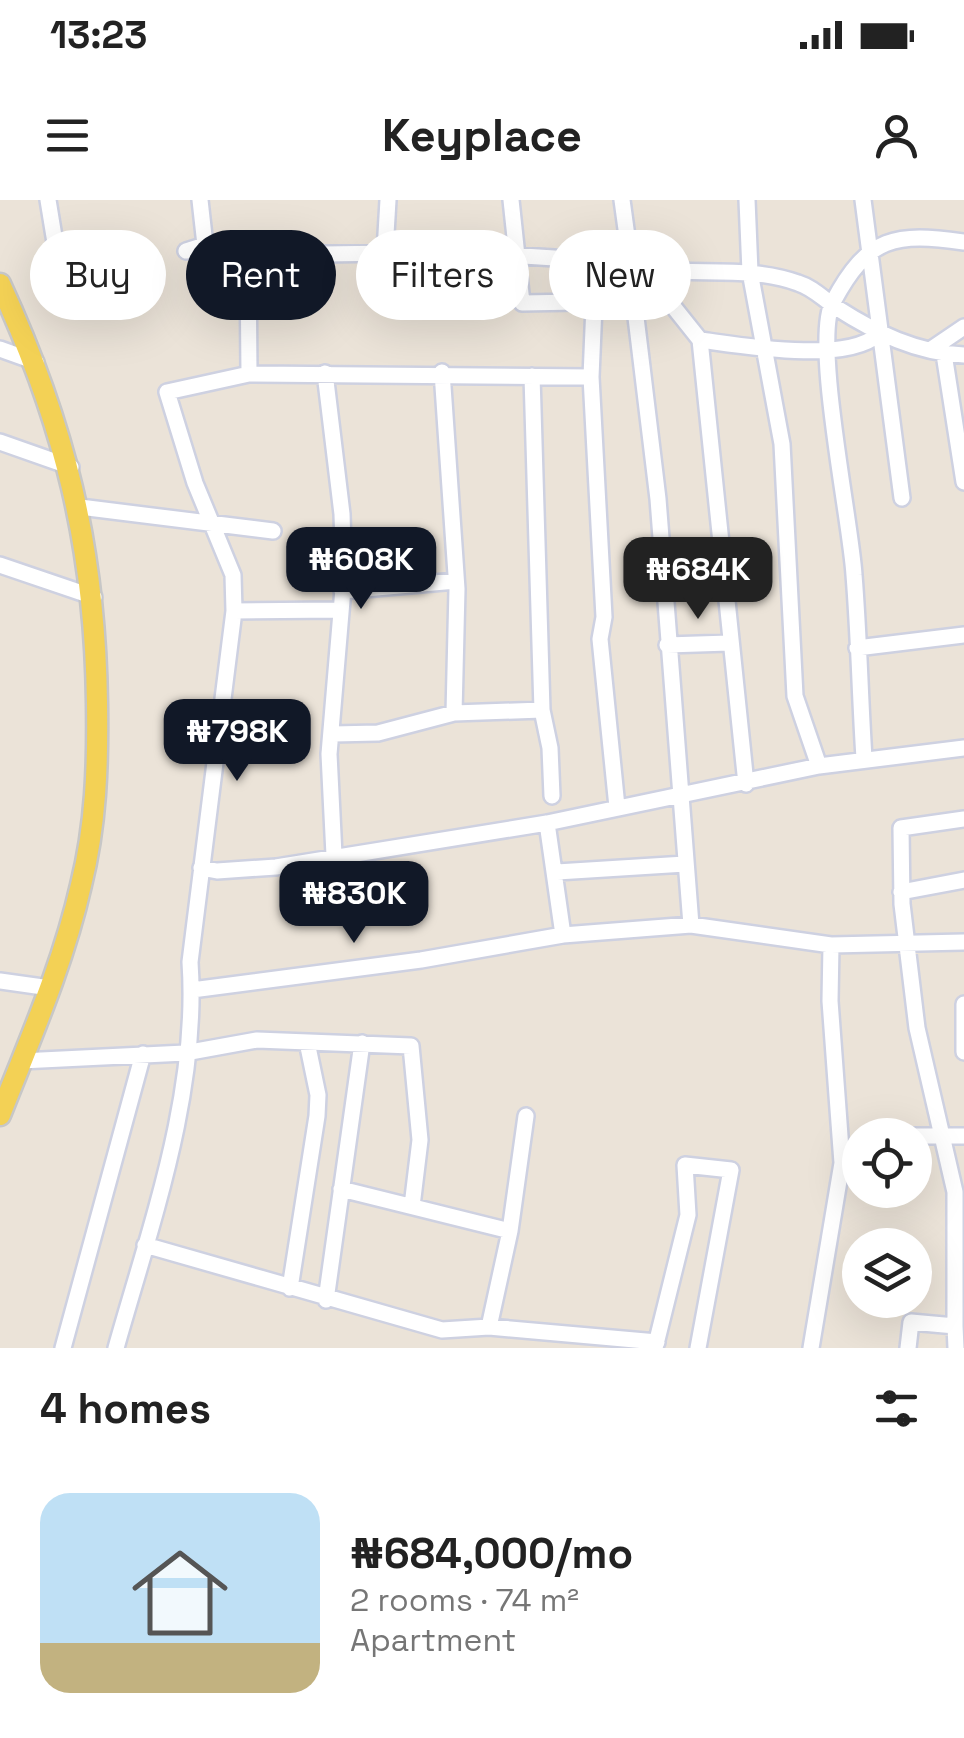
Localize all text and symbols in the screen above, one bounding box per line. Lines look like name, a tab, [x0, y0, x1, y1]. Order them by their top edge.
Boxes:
text: 13:23	[50, 11, 147, 59]
text: Keyplace	[382, 107, 582, 164]
icon: menu	[40, 108, 95, 163]
icon: person	[869, 108, 924, 163]
chip: Buy	[30, 230, 166, 320]
chip: Rent	[186, 230, 336, 320]
chip: Filters	[356, 230, 529, 320]
chip: New	[549, 230, 691, 320]
pin: ₦608K	[291, 527, 431, 612]
pin: ₦684K	[628, 537, 768, 622]
text: ₦608K	[308, 539, 414, 579]
text: ₦684K	[645, 549, 751, 589]
pin: ₦798K	[167, 699, 307, 784]
text: ₦798K	[186, 711, 288, 751]
pin: ₦830K	[284, 861, 424, 946]
text: ₦830K	[301, 873, 407, 913]
map controls	[842, 1118, 932, 1318]
button: locate	[842, 1118, 932, 1208]
button: layers	[842, 1228, 932, 1318]
icon: filters	[869, 1381, 924, 1436]
text: 4 homes	[40, 1382, 211, 1435]
text: ₦684,000/mo	[350, 1527, 633, 1580]
icon: home	[120, 1533, 240, 1653]
text: 2 rooms · 74 m²	[350, 1580, 579, 1620]
text: Apartment	[350, 1620, 516, 1660]

